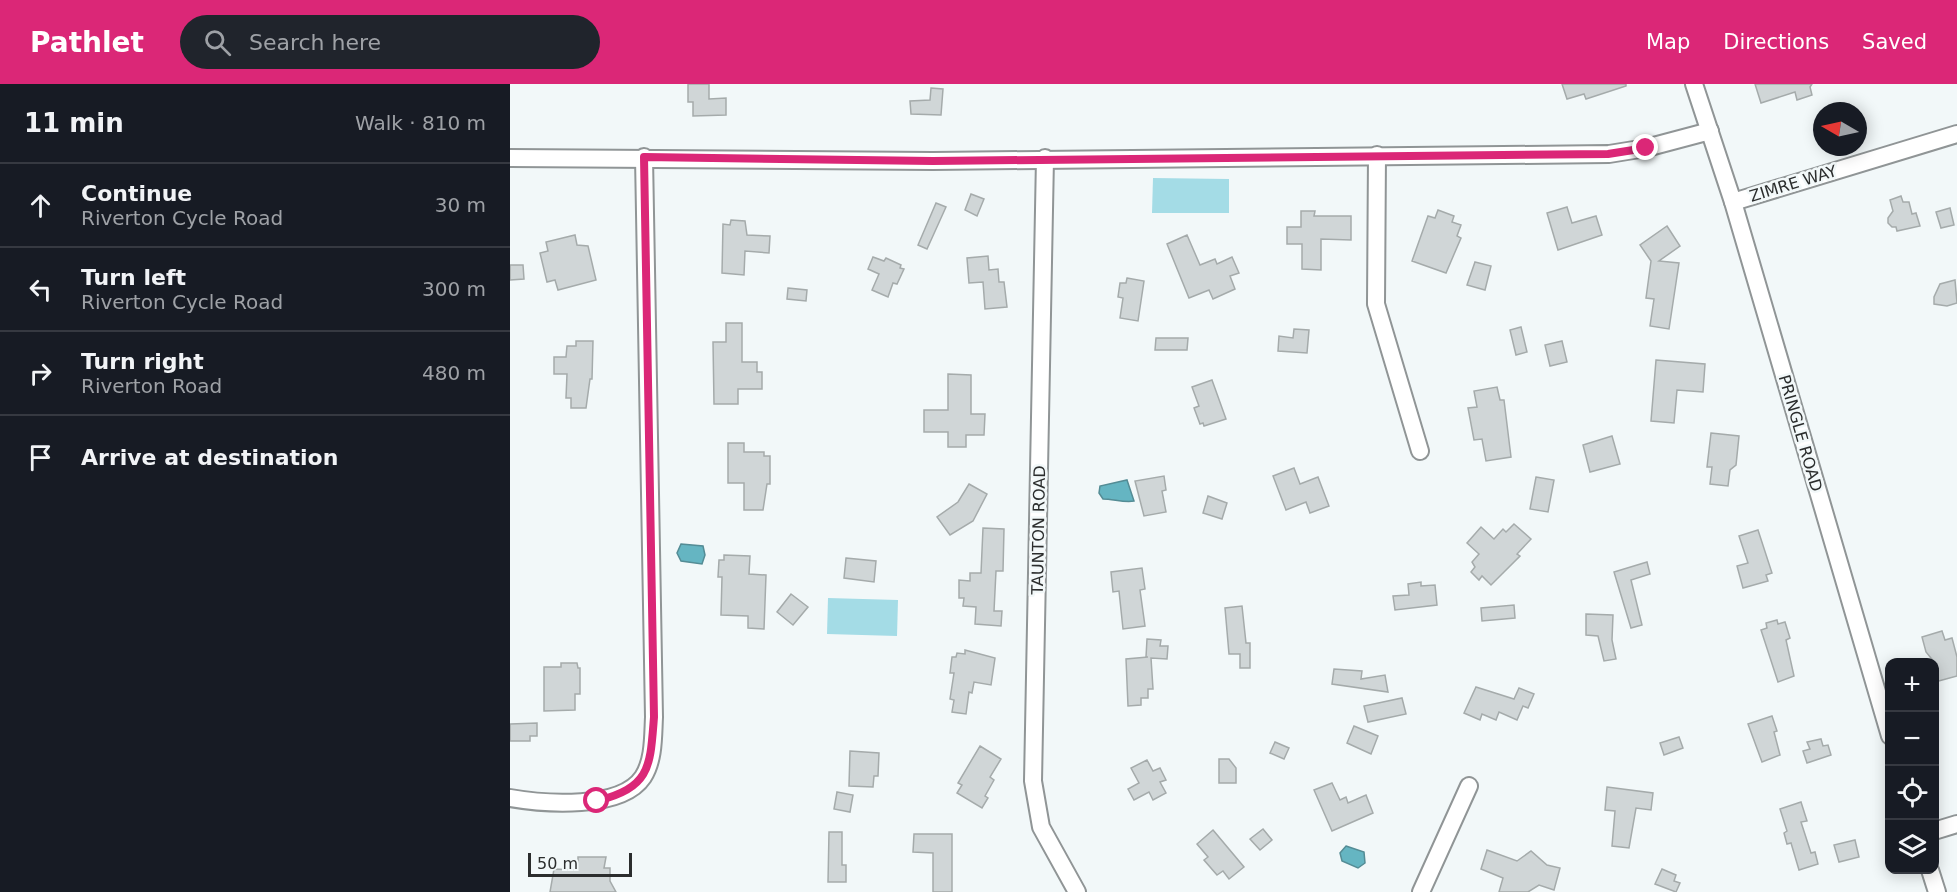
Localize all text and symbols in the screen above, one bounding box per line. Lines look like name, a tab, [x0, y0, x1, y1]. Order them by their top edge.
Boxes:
search box	[180, 15, 600, 69]
text: Pathlet	[30, 26, 144, 59]
icon: search	[201, 26, 234, 59]
text: Search here	[249, 30, 381, 55]
text: Map	[1646, 30, 1690, 54]
text: Directions	[1723, 30, 1829, 54]
text: Saved	[1862, 30, 1927, 54]
north arrow	[1813, 102, 1867, 156]
text: 11 min	[24, 108, 124, 138]
text: Walk · 810 m	[355, 111, 486, 135]
route end	[1632, 134, 1658, 160]
street label: ZIMRE WAY	[1747, 161, 1839, 206]
text: Continue	[81, 181, 192, 206]
icon: ahead	[24, 189, 57, 222]
text: 30 m	[435, 193, 486, 217]
text: Riverton Cycle Road	[81, 206, 283, 230]
text: Turn left	[81, 265, 186, 290]
icon: left	[24, 273, 57, 306]
text: 300 m	[422, 277, 486, 301]
text: Riverton Cycle Road	[81, 290, 283, 314]
text: Turn right	[81, 349, 204, 374]
icon: right	[24, 357, 57, 390]
text: 480 m	[422, 361, 486, 385]
street label: PRINGLE ROAD	[1775, 373, 1826, 494]
text: Riverton Road	[81, 374, 222, 398]
icon: arrive	[24, 441, 57, 474]
text: Arrive at destination	[81, 445, 338, 470]
street label: TAUNTON ROAD	[1028, 465, 1049, 596]
map controls	[1885, 658, 1939, 874]
button: +	[1885, 658, 1939, 712]
button: −	[1885, 712, 1939, 766]
button: locate	[1885, 766, 1939, 820]
route start	[583, 787, 609, 813]
button: layers	[1885, 820, 1939, 874]
scale bar	[528, 850, 632, 878]
text: 50 m	[537, 854, 578, 873]

